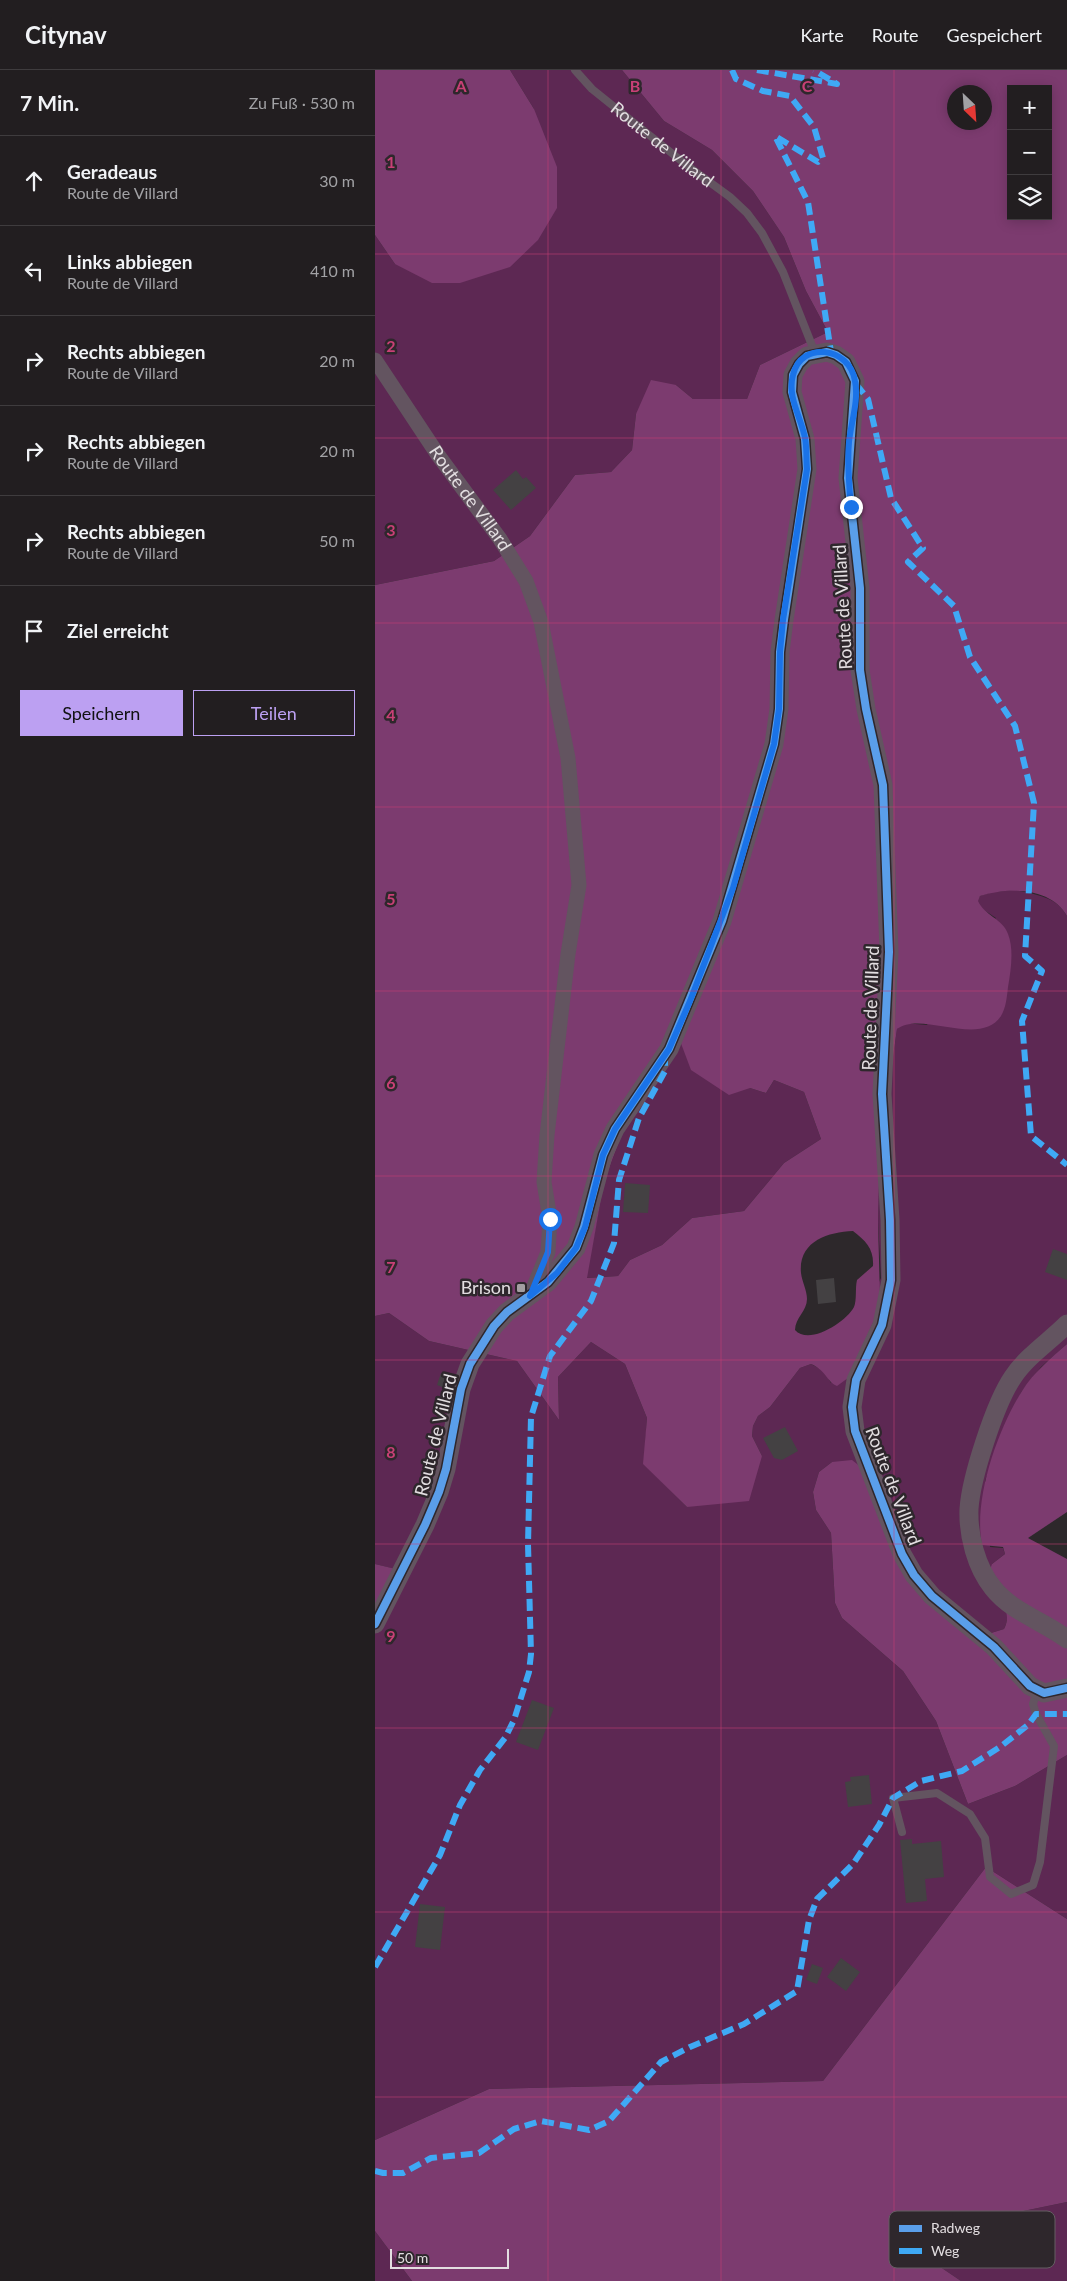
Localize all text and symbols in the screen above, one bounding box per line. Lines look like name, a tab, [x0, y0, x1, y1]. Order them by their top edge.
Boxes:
text: Citynav	[25, 20, 107, 49]
text: Karte	[800, 24, 844, 46]
text: Route	[872, 24, 919, 46]
text: Gespeichert	[947, 24, 1042, 46]
text: A	[454, 76, 467, 95]
text: B	[630, 76, 640, 95]
text: C	[802, 76, 813, 95]
north arrow	[947, 85, 992, 130]
map controls	[1007, 85, 1052, 220]
button: +	[1007, 85, 1052, 130]
text: 7 Min.	[20, 90, 79, 115]
text: Zu Fuß · 530 m	[249, 93, 355, 112]
street label: Route de Villard	[607, 96, 718, 191]
button: −	[1007, 130, 1052, 175]
text: 1	[386, 152, 396, 171]
text: Geradeaus	[67, 160, 157, 183]
icon: ahead	[20, 167, 48, 195]
text: 30 m	[319, 171, 355, 190]
button: layers	[1007, 175, 1052, 220]
text: Route de Villard	[67, 183, 178, 202]
text: Links abbiegen	[67, 250, 192, 273]
icon: left	[20, 257, 48, 285]
text: 410 m	[310, 261, 355, 280]
text: Route de Villard	[67, 273, 178, 292]
text: 2	[386, 336, 396, 355]
text: Rechts abbiegen	[67, 340, 205, 363]
icon: right	[20, 347, 48, 375]
text: 20 m	[319, 351, 355, 370]
text: Route de Villard	[67, 363, 178, 382]
text: Rechts abbiegen	[67, 430, 205, 453]
icon: right	[20, 437, 48, 465]
text: 20 m	[319, 441, 355, 460]
street label: Route de Villard	[425, 441, 517, 555]
text: Route de Villard	[67, 453, 178, 472]
route end	[840, 496, 863, 519]
text: Rechts abbiegen	[67, 520, 205, 543]
text: 3	[386, 520, 396, 539]
icon: right	[20, 527, 48, 555]
text: 50 m	[319, 531, 355, 550]
text: Route de Villard	[67, 543, 178, 562]
street label: Route de Villard	[828, 544, 856, 670]
icon: arrive	[20, 617, 48, 645]
text: Ziel erreicht	[67, 619, 169, 642]
button: Speichern	[20, 690, 183, 736]
button: Teilen	[193, 690, 355, 736]
text: 4	[386, 705, 396, 724]
text: 5	[386, 889, 396, 908]
street label: Route de Villard	[857, 945, 883, 1071]
text: 6	[386, 1073, 396, 1092]
route start	[539, 1208, 562, 1231]
text: 7	[386, 1257, 396, 1276]
place label: Brison	[461, 1276, 511, 1298]
marker: Brison	[515, 1282, 527, 1294]
street label: Route de Villard	[409, 1371, 461, 1498]
street label: Route de Villard	[861, 1423, 927, 1548]
text: 8	[386, 1442, 396, 1461]
text: 9	[386, 1626, 396, 1645]
legend	[889, 2211, 1055, 2268]
text: Radweg	[931, 2219, 980, 2236]
text: Weg	[931, 2242, 959, 2259]
scale bar	[390, 2246, 509, 2269]
text: 50 m	[397, 2249, 428, 2266]

